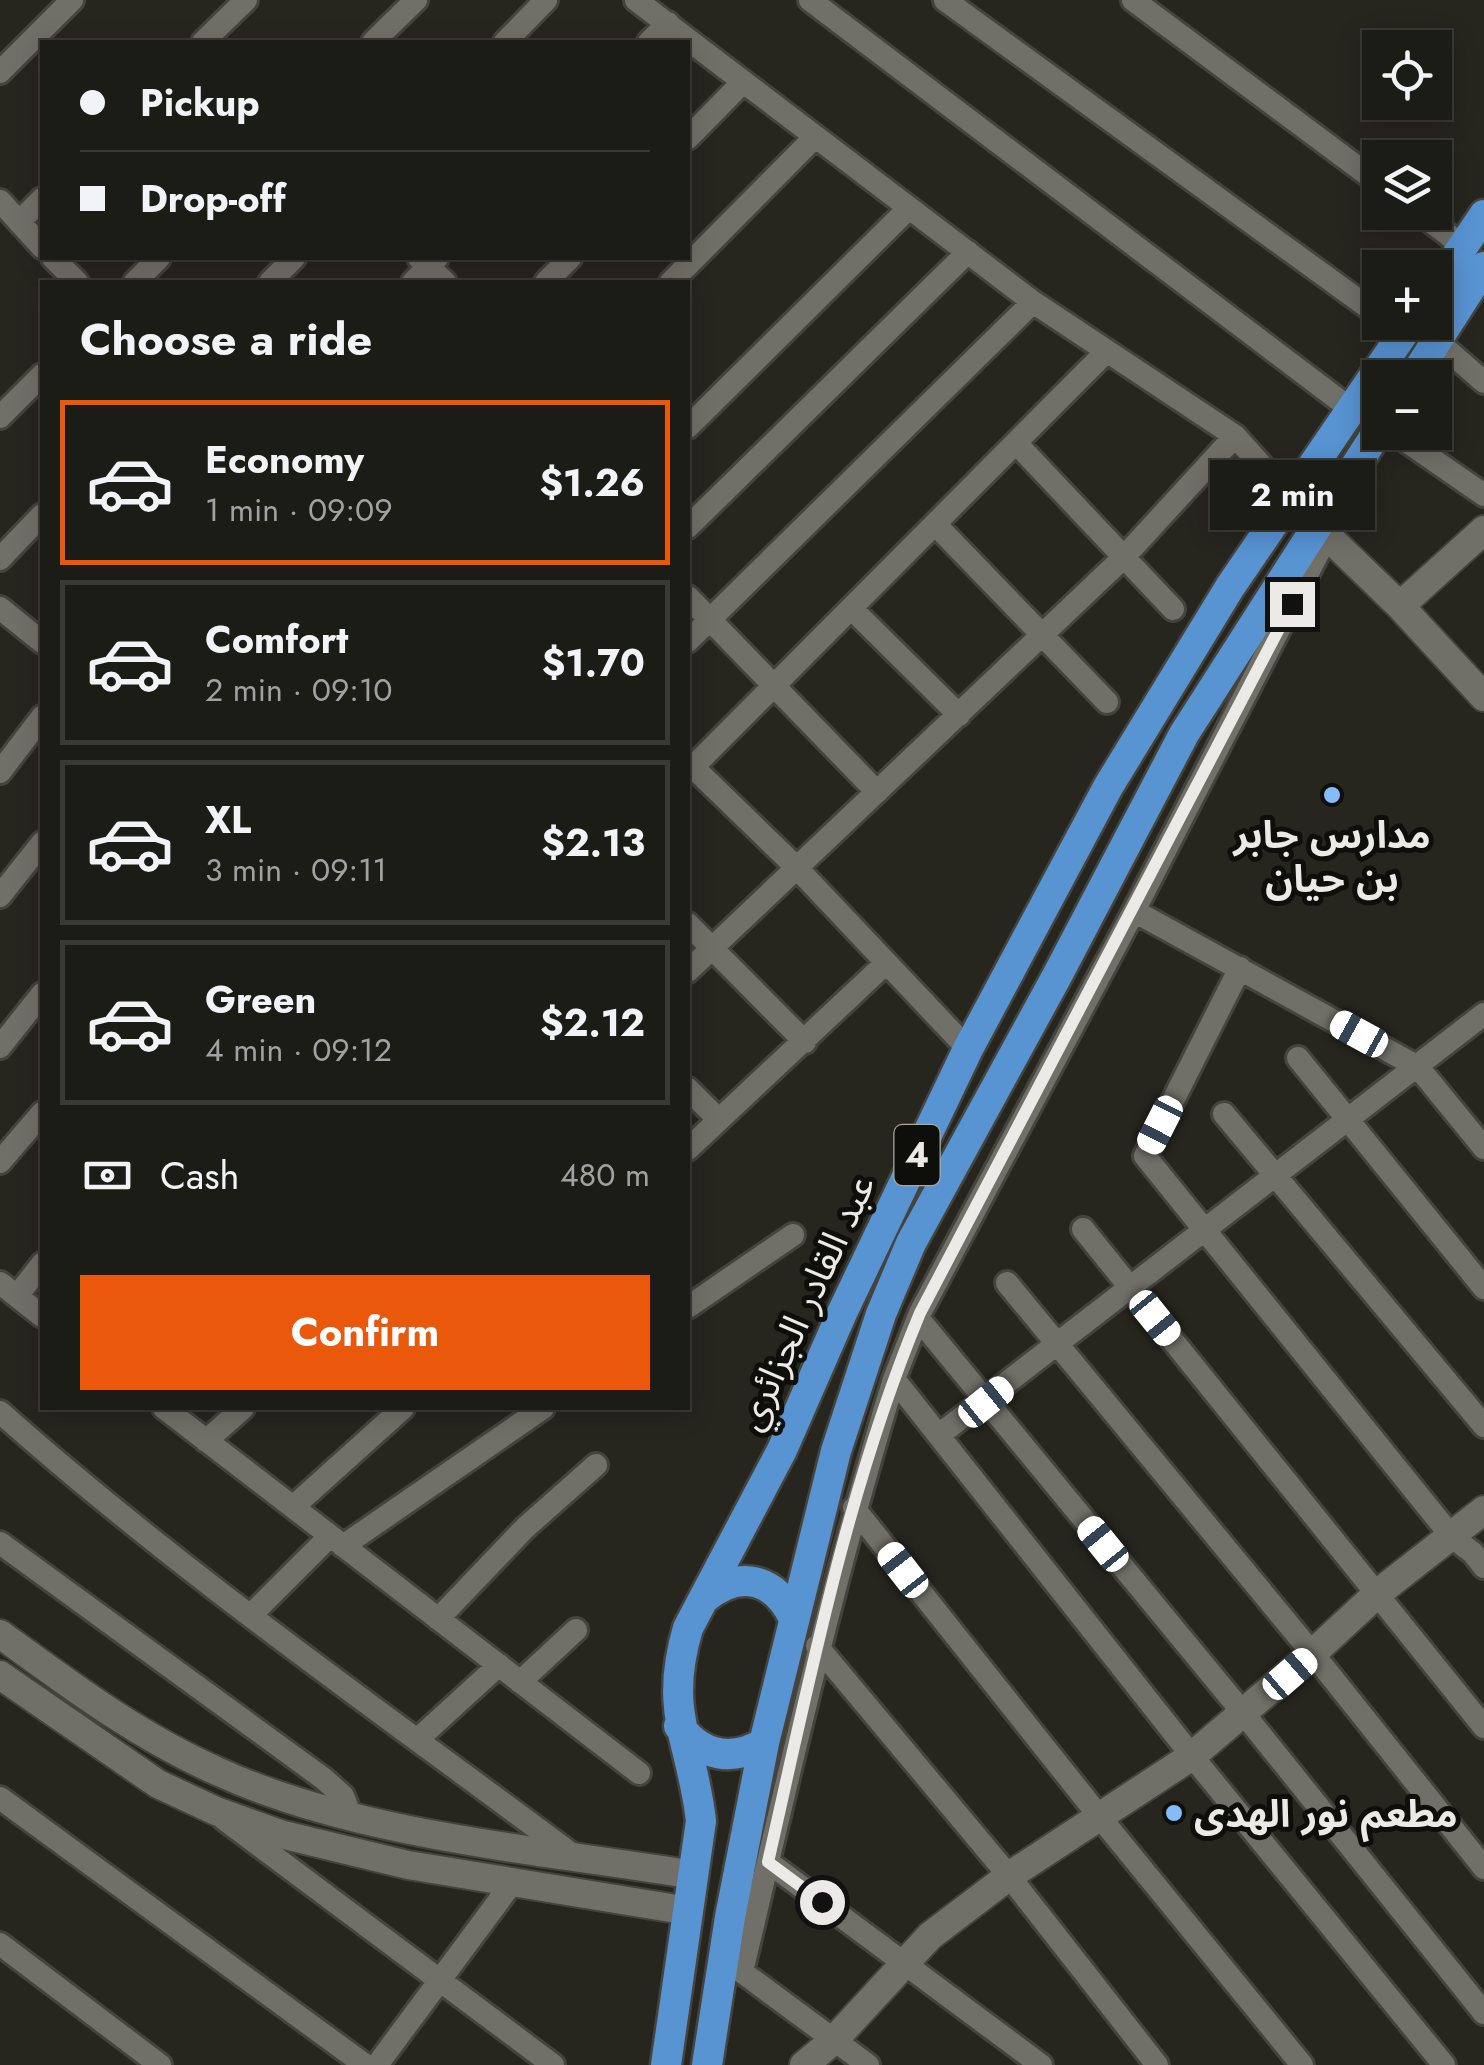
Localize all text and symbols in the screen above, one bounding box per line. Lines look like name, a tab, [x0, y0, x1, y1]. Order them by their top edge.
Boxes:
map controls	[1362, 30, 1452, 450]
button: locate	[1362, 30, 1452, 120]
text: Pickup	[140, 75, 260, 130]
button: layers	[1362, 140, 1452, 230]
text: Drop-off	[140, 171, 286, 226]
button: +	[1362, 250, 1452, 340]
text: Choose a ride	[80, 307, 372, 372]
button: −	[1362, 360, 1452, 450]
text: Economy	[205, 432, 364, 487]
icon: car	[85, 438, 175, 528]
text: $1.26	[539, 455, 645, 510]
callout: 2 min	[1210, 459, 1374, 529]
text: 2 min	[1250, 472, 1335, 518]
text: 1 min · 09:09	[205, 487, 393, 533]
route end	[1270, 582, 1315, 627]
text: Comfort	[205, 612, 348, 667]
icon: car	[85, 618, 175, 708]
text: $1.70	[542, 635, 645, 690]
text: 2 min · 09:10	[205, 667, 393, 713]
marker: مدارس جابر بن حيان	[1321, 784, 1343, 806]
text: XL	[205, 792, 251, 847]
icon: car	[85, 798, 175, 888]
place label: مدارس جابر بن حيان	[1231, 807, 1431, 906]
text: $2.13	[541, 815, 645, 870]
text: 3 min · 09:11	[205, 847, 387, 893]
text: Green	[205, 972, 316, 1027]
icon: car	[85, 978, 175, 1068]
text: $2.12	[540, 995, 645, 1050]
car	[1325, 1006, 1393, 1062]
text: 4 min · 09:12	[205, 1027, 392, 1073]
car	[1133, 1091, 1187, 1159]
road number: 4	[894, 1125, 940, 1185]
icon: cash	[80, 1148, 135, 1203]
text: Cash	[160, 1148, 240, 1203]
text: 480 m	[560, 1152, 650, 1198]
street label: عبد القادر الجزائري	[722, 1165, 890, 1440]
button: Confirm	[80, 1275, 650, 1390]
car	[1124, 1285, 1186, 1351]
car	[953, 1371, 1019, 1433]
car	[1072, 1511, 1134, 1577]
car	[873, 1537, 933, 1603]
car	[1258, 1643, 1322, 1705]
place label: مطعم نور الهدى	[1194, 1786, 1458, 1843]
marker: مطعم نور الهدى	[1163, 1802, 1185, 1824]
route start	[800, 1880, 845, 1925]

